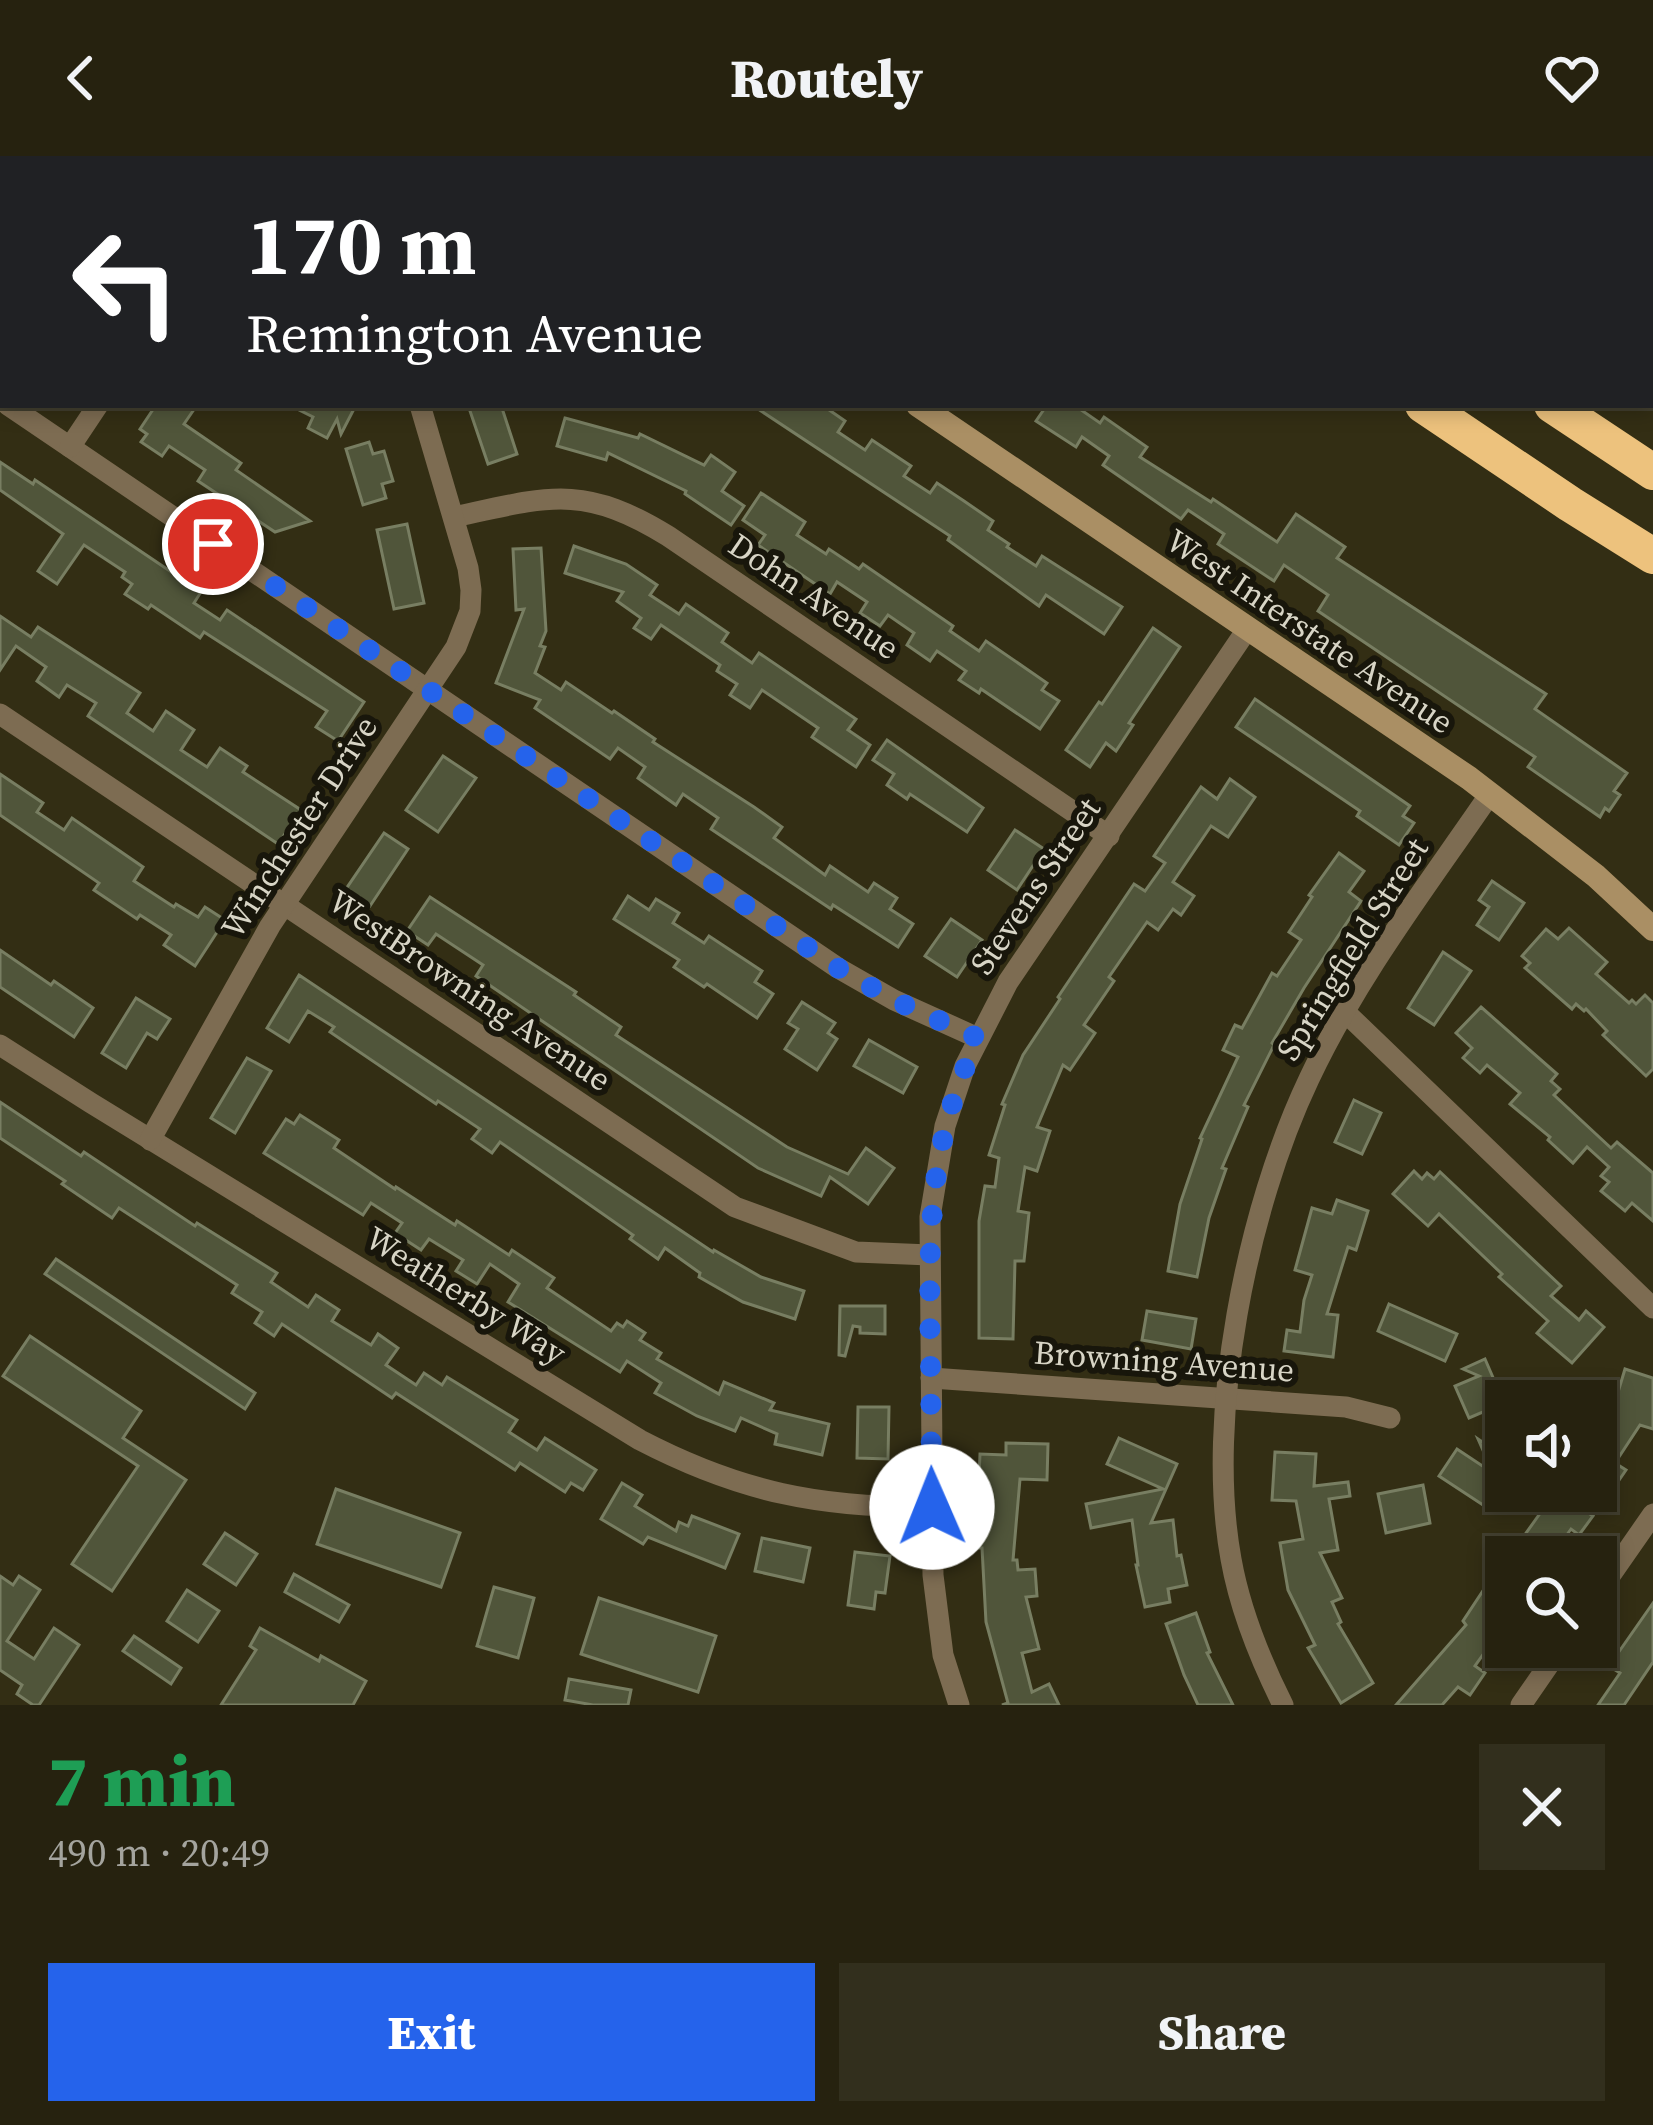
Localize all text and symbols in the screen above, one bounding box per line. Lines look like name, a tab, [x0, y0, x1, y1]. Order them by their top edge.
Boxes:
text: Routely	[730, 41, 923, 115]
icon: back	[48, 45, 114, 111]
icon: heart	[1539, 45, 1605, 111]
text: 170 m	[246, 187, 477, 302]
icon: left	[48, 204, 204, 360]
text: Remington Avenue	[246, 296, 703, 370]
pin	[162, 493, 264, 595]
icon: arrive	[180, 511, 246, 577]
street label: West Interstate Avenue	[1157, 518, 1463, 744]
street label: Dohn Avenue	[720, 522, 908, 670]
street label: Winchester Drive	[210, 707, 388, 947]
street label: Stevens Street	[959, 789, 1111, 983]
street label: Springfield Street	[1265, 829, 1439, 1069]
street label: WestBrowning Avenue	[320, 879, 620, 1101]
street label: Weatherby Way	[357, 1215, 575, 1375]
street label: Browning Avenue	[1032, 1329, 1296, 1393]
map controls	[1485, 1380, 1617, 1668]
button: sound	[1485, 1380, 1617, 1512]
position arrow	[869, 1444, 995, 1570]
button: search	[1485, 1536, 1617, 1668]
text: 7 min	[48, 1731, 236, 1830]
button: close	[1479, 1744, 1605, 1870]
text: 490 m · 20:49	[48, 1826, 270, 1879]
button: Exit	[48, 1963, 815, 2101]
button: Share	[839, 1963, 1605, 2101]

